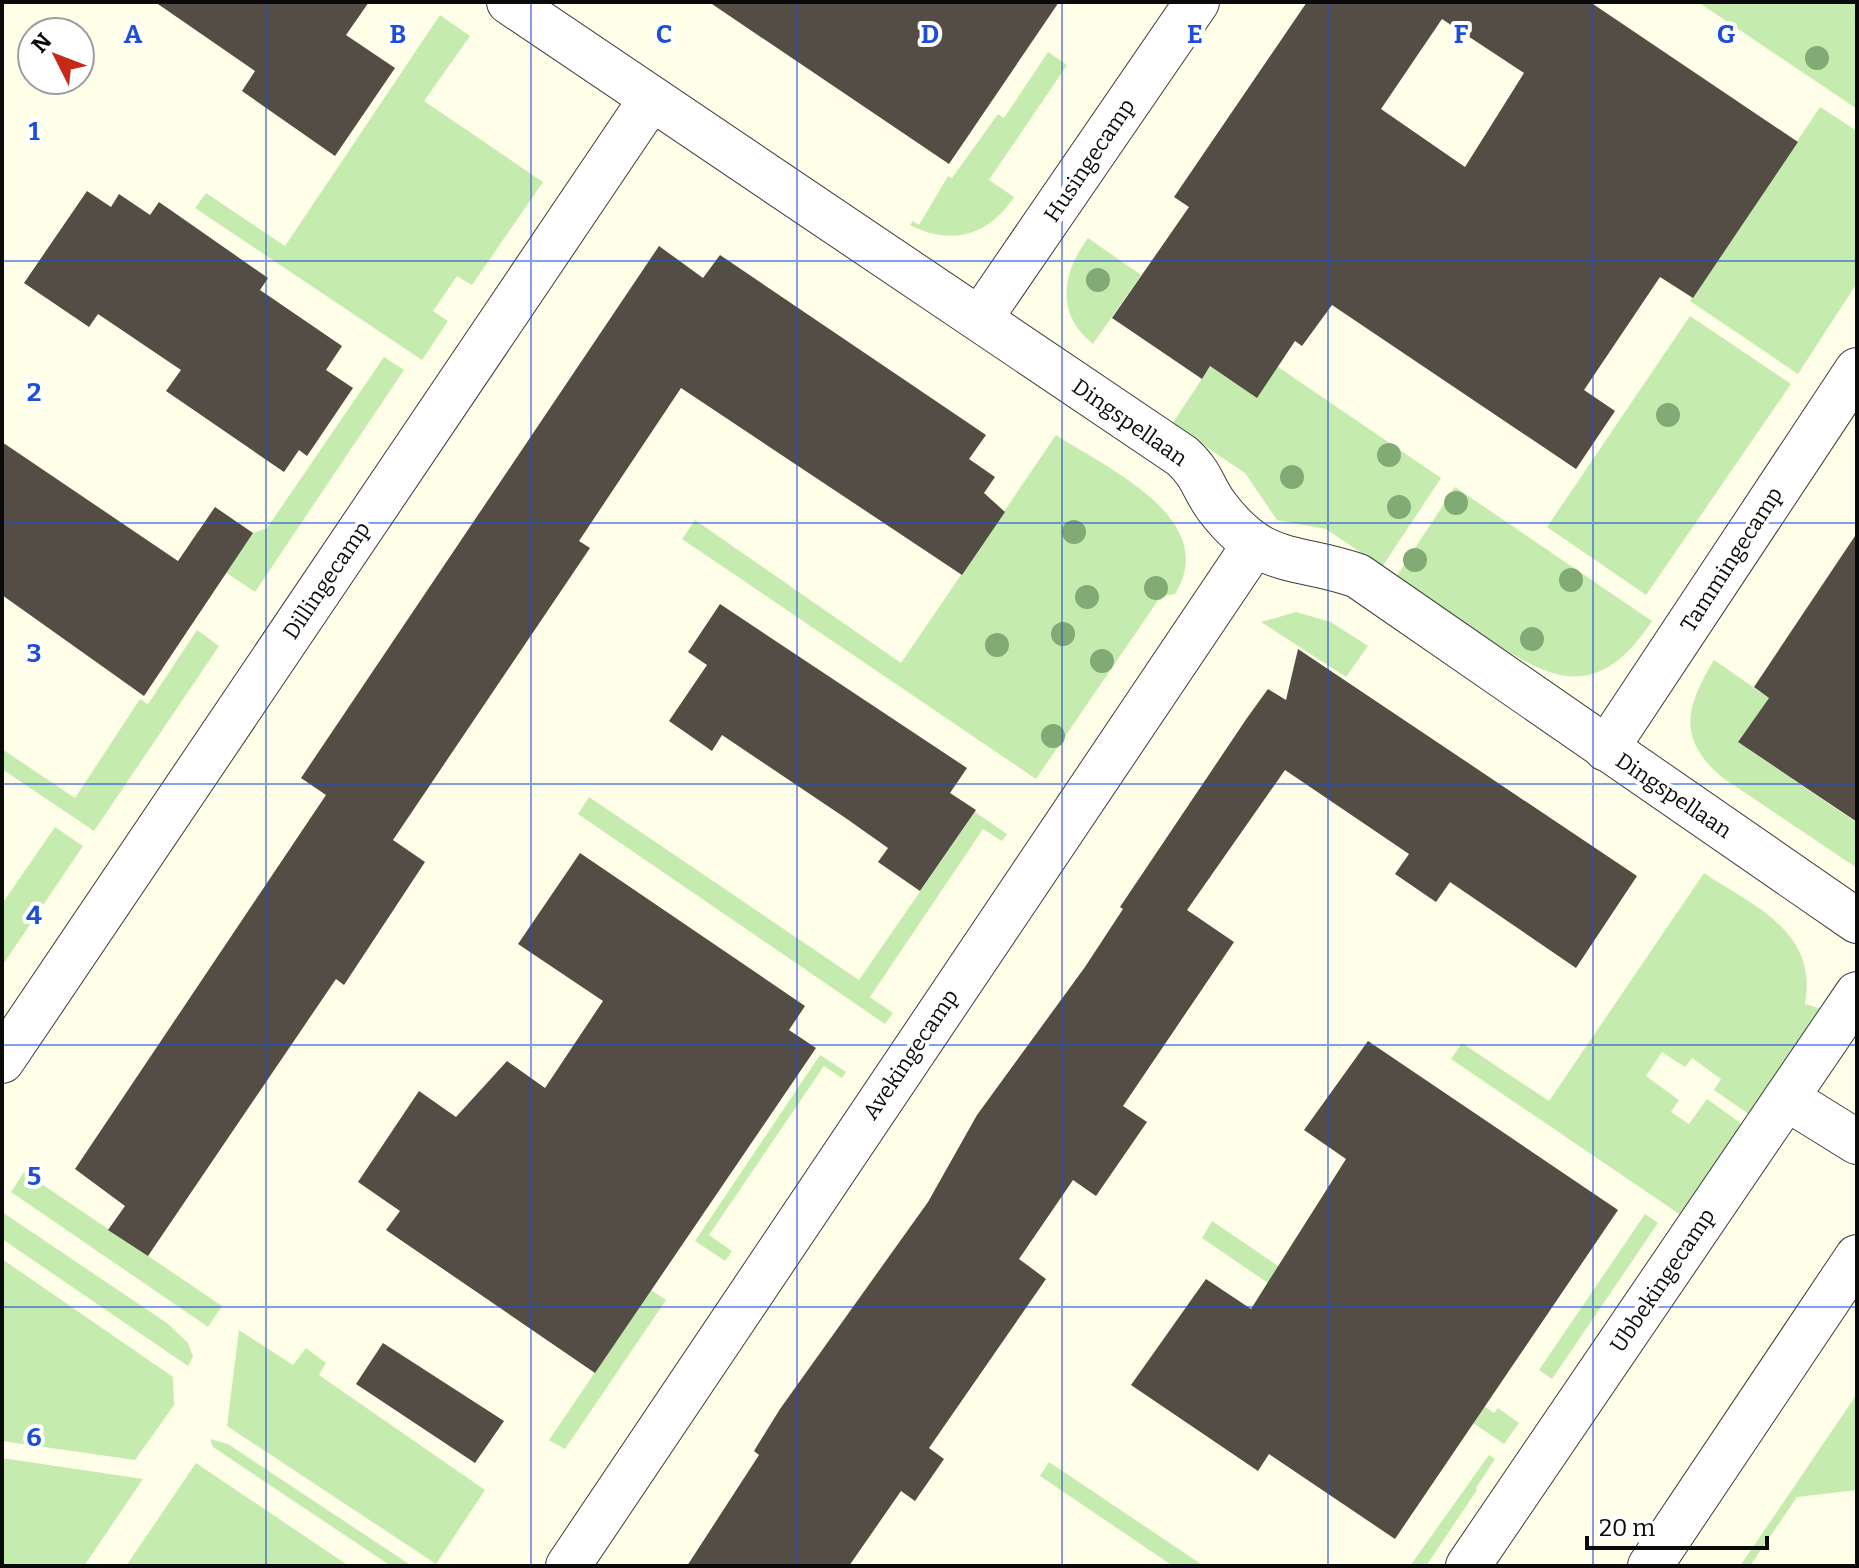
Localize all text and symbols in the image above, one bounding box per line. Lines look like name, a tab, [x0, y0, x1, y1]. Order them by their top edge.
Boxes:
north arrow	[16, 16, 96, 96]
text: A	[124, 19, 143, 50]
text: B	[390, 19, 406, 50]
text: C	[656, 19, 672, 50]
text: D	[921, 19, 939, 50]
text: E	[1187, 19, 1203, 50]
text: F	[1454, 19, 1469, 50]
text: G	[1717, 19, 1736, 50]
text: N	[26, 28, 57, 58]
street label: Husingecamp	[1038, 93, 1141, 227]
text: 1	[28, 116, 40, 147]
street label: Dingspellaan	[1067, 373, 1192, 472]
text: 2	[27, 377, 41, 408]
street label: Tammingecamp	[1675, 482, 1788, 637]
street label: Dillingecamp	[277, 516, 376, 644]
text: 3	[27, 638, 41, 669]
street label: Dingspellaan	[1611, 747, 1737, 844]
text: 4	[26, 900, 42, 931]
street label: Avekingecamp	[857, 984, 964, 1125]
text: 5	[27, 1161, 41, 1192]
street label: Ubbekingecamp	[1604, 1203, 1721, 1357]
text: 6	[26, 1422, 42, 1453]
scale bar	[1587, 1500, 1767, 1550]
text: 20 m	[1599, 1514, 1655, 1542]

